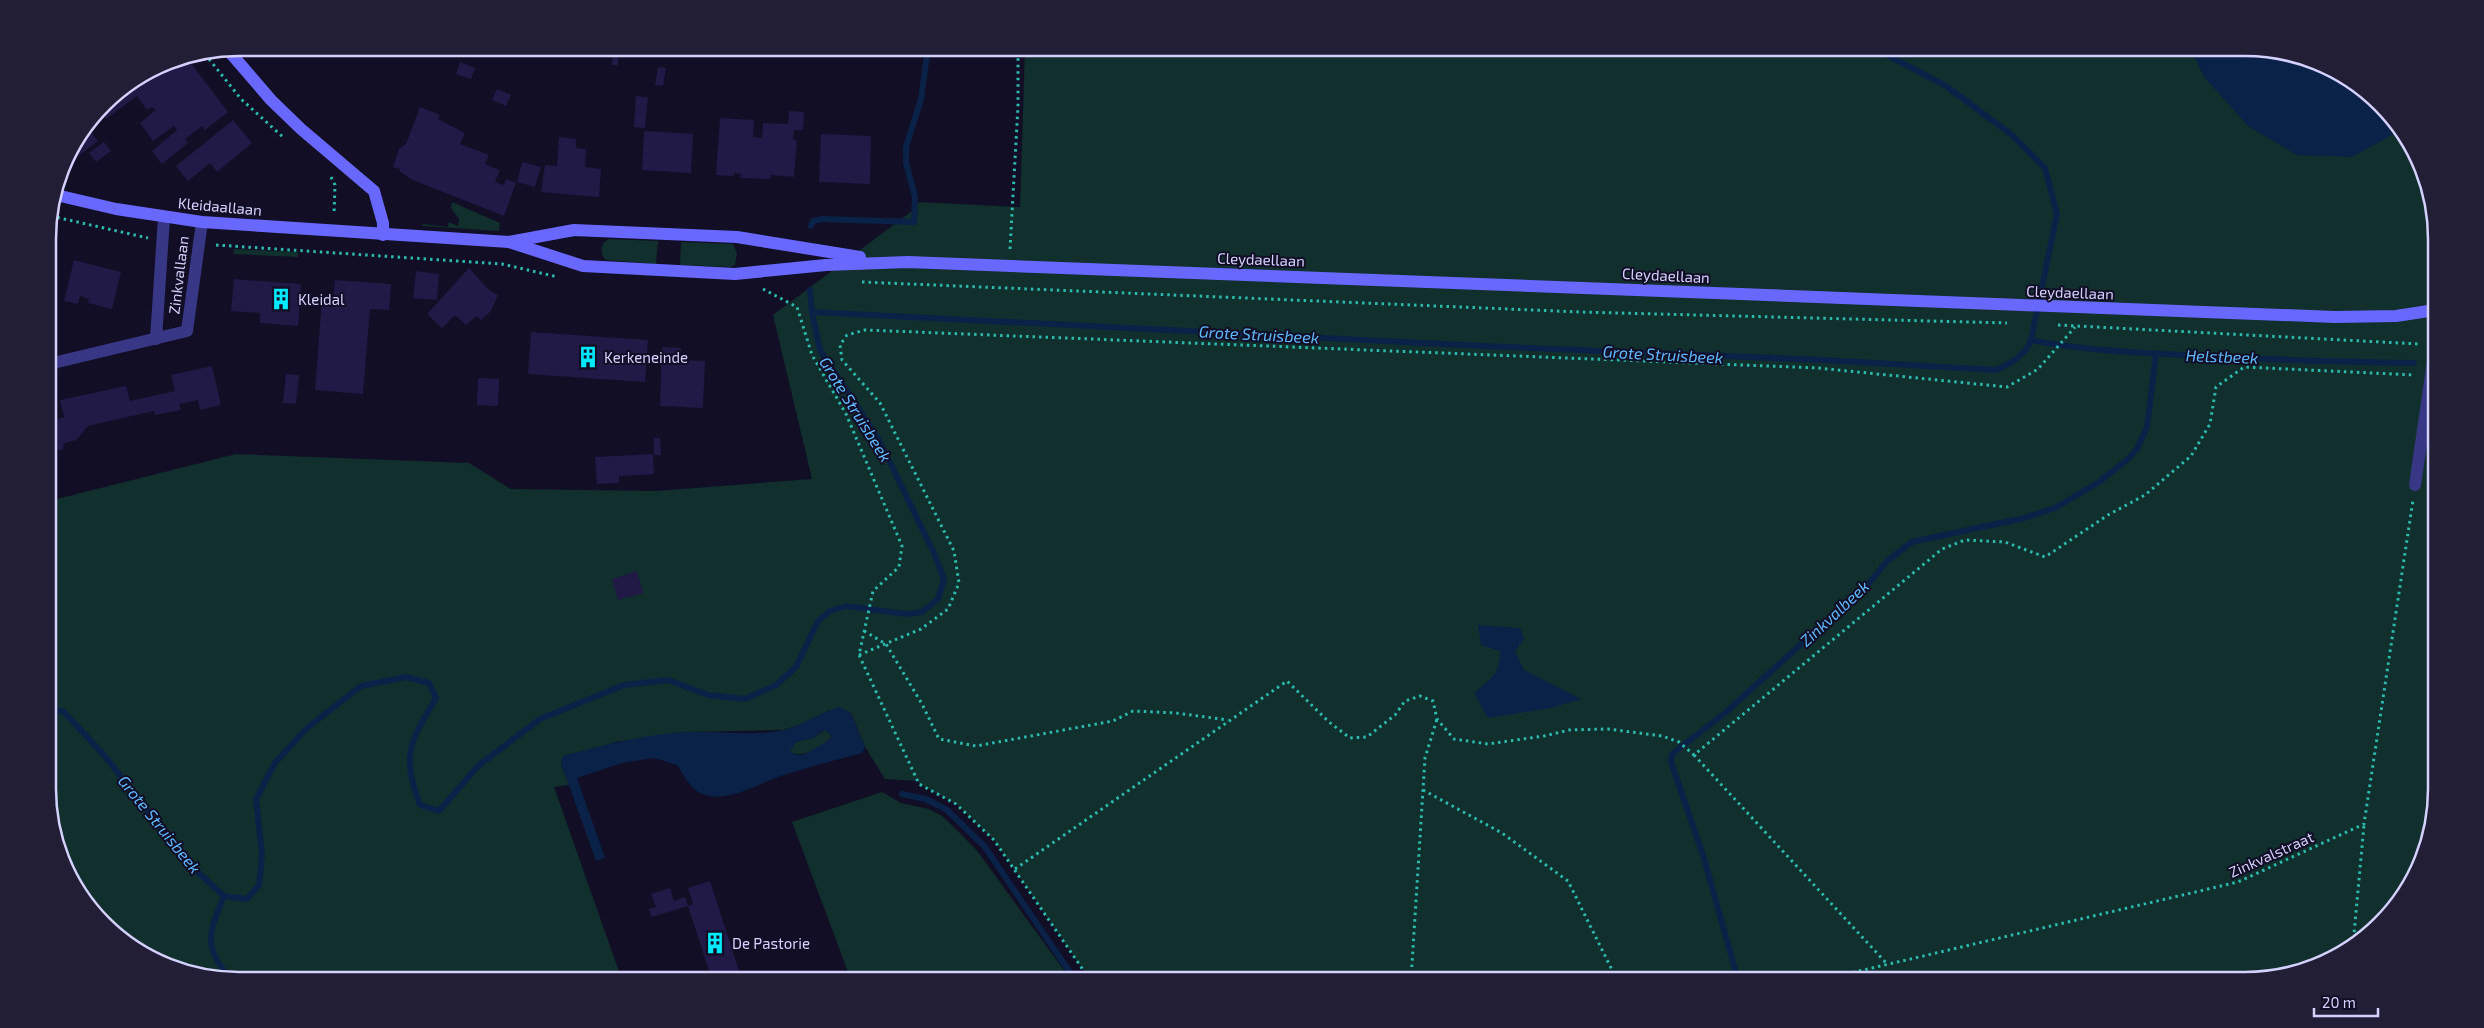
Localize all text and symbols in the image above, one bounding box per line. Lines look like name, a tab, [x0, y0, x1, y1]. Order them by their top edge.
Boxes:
street label: Kleidaallaan	[177, 193, 263, 219]
street label: Zinkvallaan	[164, 235, 192, 315]
street label: Cleydaellaan	[1217, 248, 1305, 270]
street label: Cleydaellaan	[1622, 264, 1710, 286]
street label: Cleydaellaan	[2026, 281, 2114, 303]
building icon: Kleidal	[268, 286, 294, 312]
place label: Kleidal	[298, 290, 345, 308]
water label: Grote Struisbeek	[1198, 321, 1320, 347]
water label: Grote Struisbeek	[1602, 341, 1724, 367]
building icon: Kerkeneinde	[575, 344, 601, 370]
water label: Helstbeek	[2185, 345, 2259, 367]
place label: Kerkeneinde	[604, 348, 688, 366]
water label: Grote Struisbeek	[816, 353, 896, 465]
water label: Zinkvalbeek	[1796, 576, 1872, 650]
water label: Grote Struisbeek	[115, 771, 205, 877]
street label: Zinkvalstraat	[2226, 827, 2316, 881]
building icon: De Pastorie	[702, 930, 728, 956]
place label: De Pastorie	[732, 934, 810, 952]
scale bar	[2314, 986, 2378, 1018]
text: 20 m	[2322, 993, 2356, 1011]

